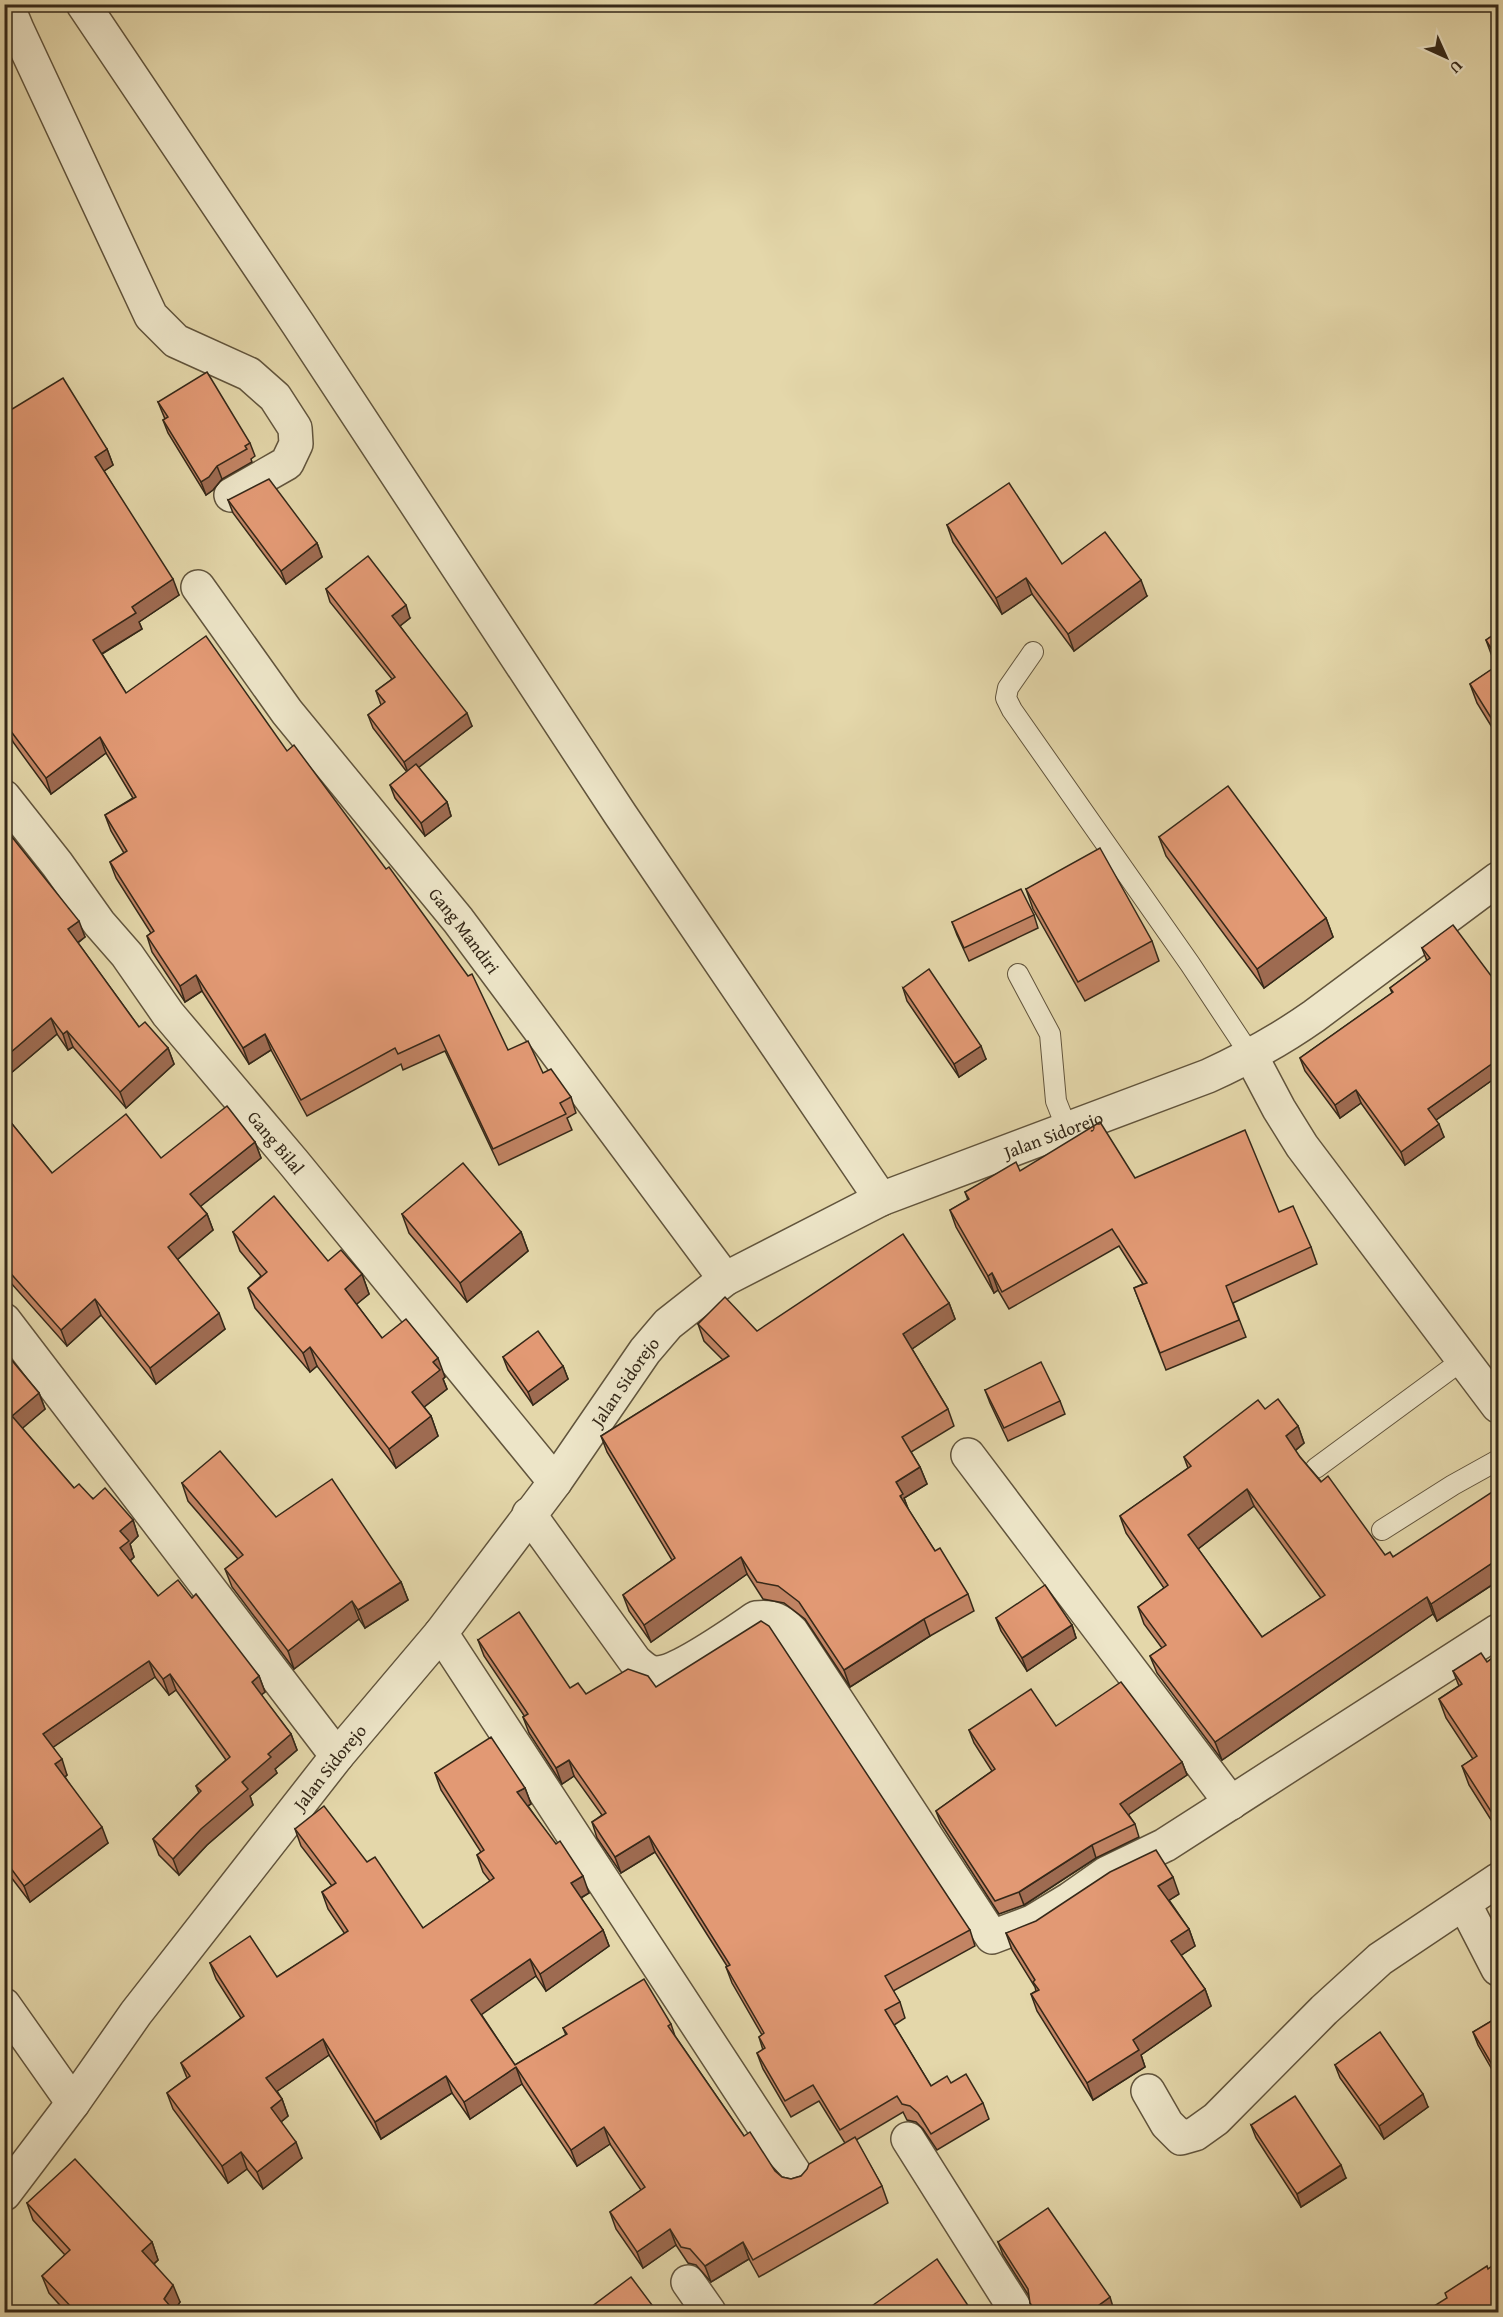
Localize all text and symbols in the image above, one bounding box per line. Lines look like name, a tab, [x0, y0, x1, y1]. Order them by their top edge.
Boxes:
north arrow	[1416, 27, 1476, 87]
text: U	[1444, 55, 1469, 80]
street label: Gang Mandiri	[423, 881, 507, 979]
street label: Jalan Sidorejo	[998, 1103, 1107, 1166]
street label: Gang Bilal	[241, 1104, 311, 1180]
street label: Jalan Sidorejo	[583, 1330, 665, 1433]
street label: Jalan Sidorejo	[285, 1718, 372, 1817]

